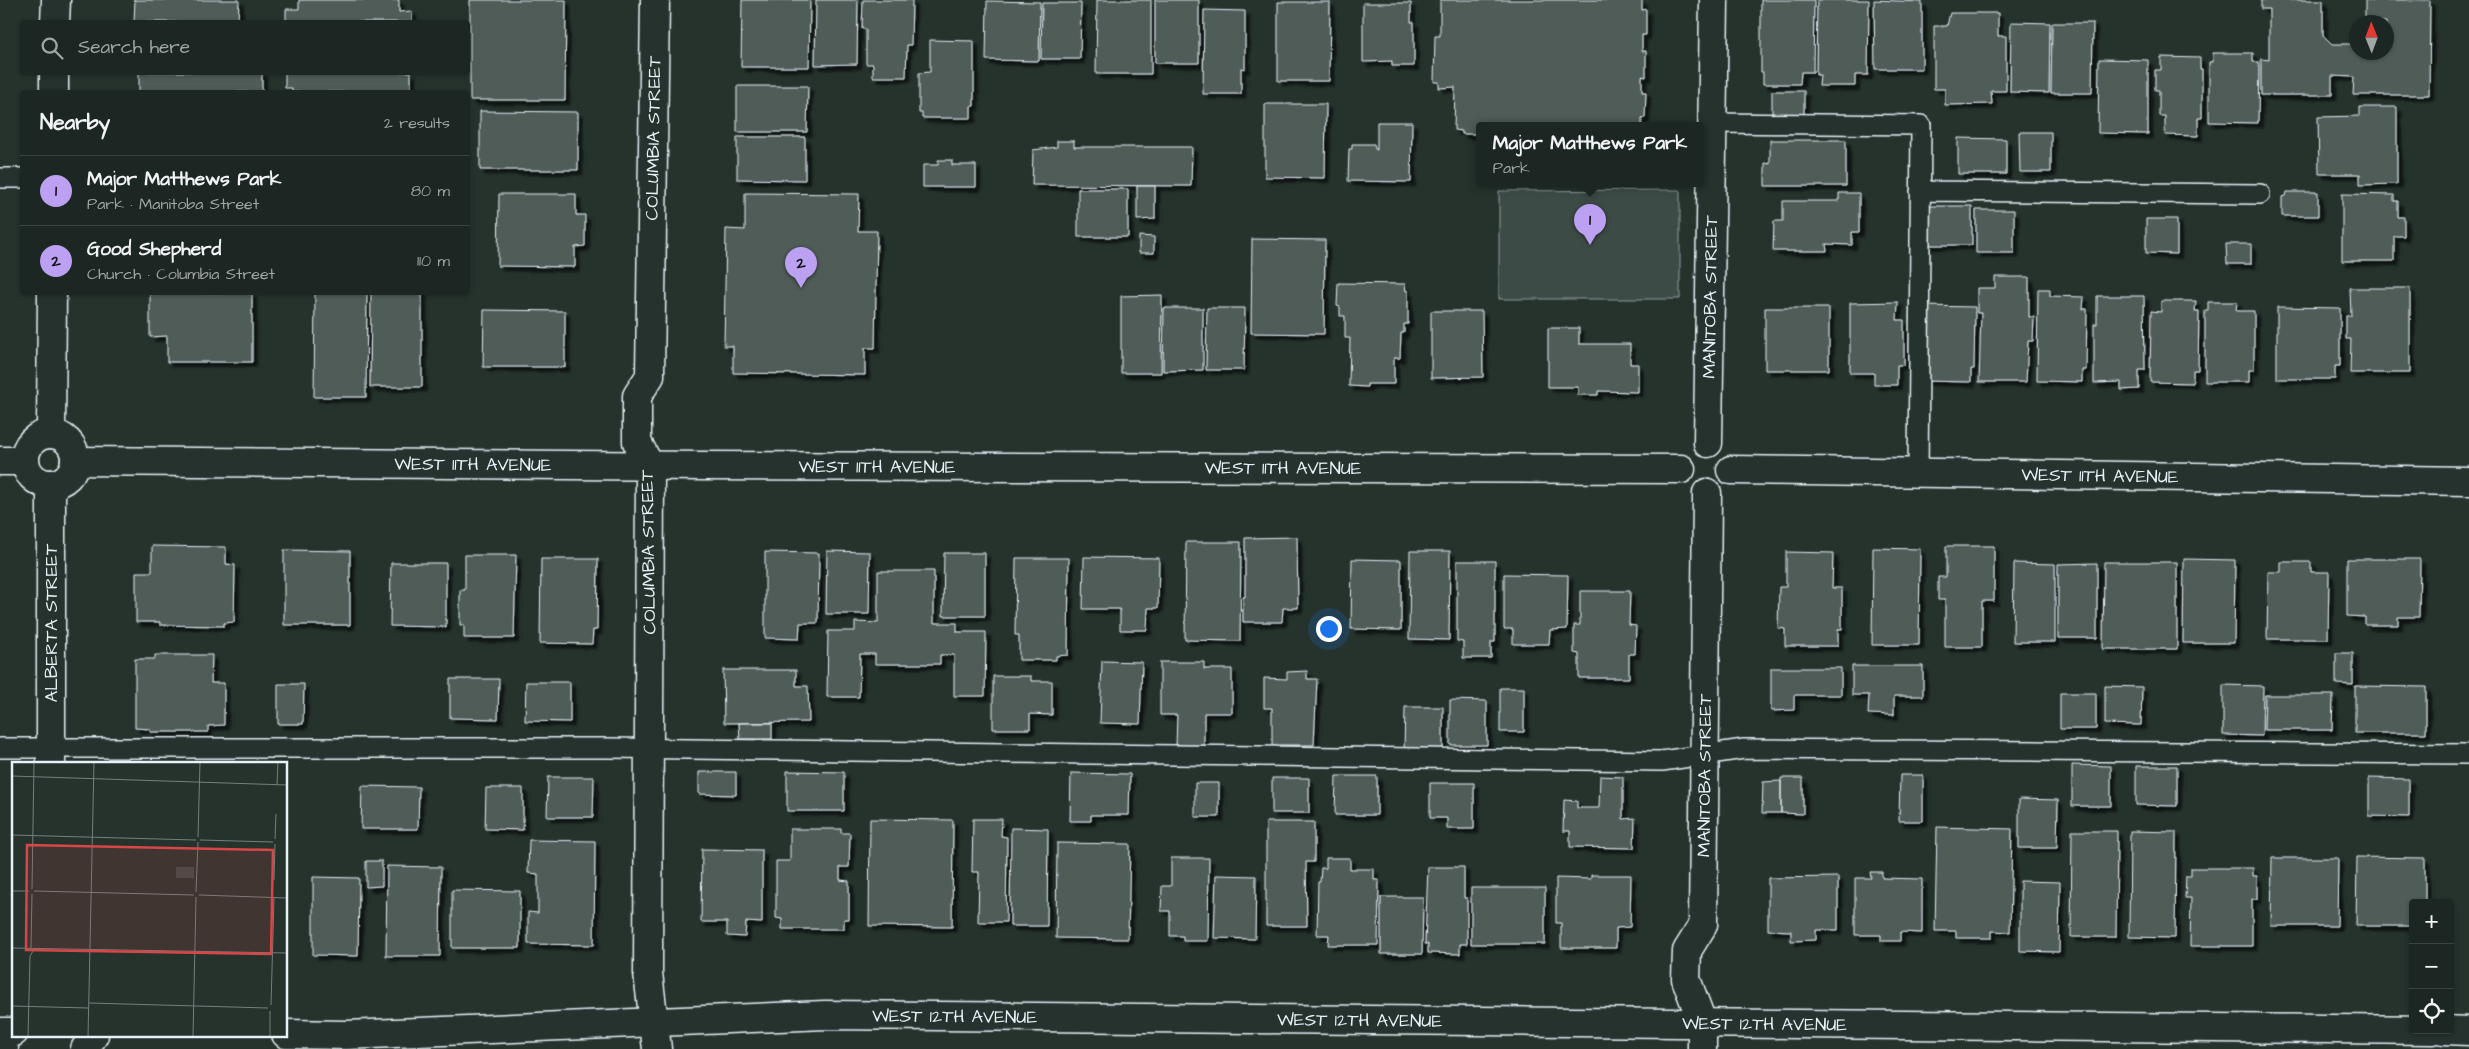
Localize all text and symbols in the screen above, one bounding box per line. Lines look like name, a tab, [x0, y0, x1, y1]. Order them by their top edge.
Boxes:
north arrow	[2349, 15, 2394, 60]
search box	[20, 20, 470, 75]
icon: search	[38, 34, 66, 62]
text: Search here	[78, 34, 190, 61]
street label: COLUMBIA STREET	[640, 55, 667, 221]
text: Nearby	[40, 108, 110, 137]
text: 2 results	[384, 112, 450, 134]
popup	[1476, 122, 1704, 187]
text: Major Matthews Park	[1493, 130, 1687, 157]
text: Park	[1493, 157, 1530, 179]
text: Major Matthews Park	[87, 166, 281, 193]
text: 1	[55, 180, 57, 202]
text: 80 m	[411, 180, 450, 202]
text: Park · Manitoba Street	[87, 193, 259, 215]
pin: 1	[1574, 204, 1606, 245]
street label: MANITOBA STREET	[1697, 214, 1724, 379]
text: Good Shepherd	[87, 236, 221, 263]
pin: 2	[785, 247, 817, 288]
text: 2	[51, 250, 61, 272]
text: 110 m	[417, 250, 450, 272]
text: Church · Columbia Street	[87, 263, 275, 285]
street label: WEST 11TH AVENUE	[394, 452, 552, 478]
street label: WEST 11TH AVENUE	[798, 454, 956, 480]
street label: WEST 11TH AVENUE	[1204, 456, 1362, 481]
street label: WEST 11TH AVENUE	[2021, 462, 2179, 490]
street label: COLUMBIA STREET	[635, 469, 662, 635]
street label: ALBERTA STREET	[39, 543, 64, 702]
your location	[1316, 616, 1342, 642]
street label: MANITOBA STREET	[1692, 693, 1718, 857]
inset map	[12, 762, 288, 1036]
map controls	[2409, 899, 2454, 1034]
button: +	[2409, 899, 2454, 944]
button: −	[2409, 944, 2454, 989]
button: locate	[2409, 989, 2454, 1034]
street label: WEST 12TH AVENUE	[872, 1003, 1038, 1030]
street label: WEST 12TH AVENUE	[1277, 1007, 1443, 1034]
street label: WEST 12TH AVENUE	[1682, 1011, 1848, 1038]

